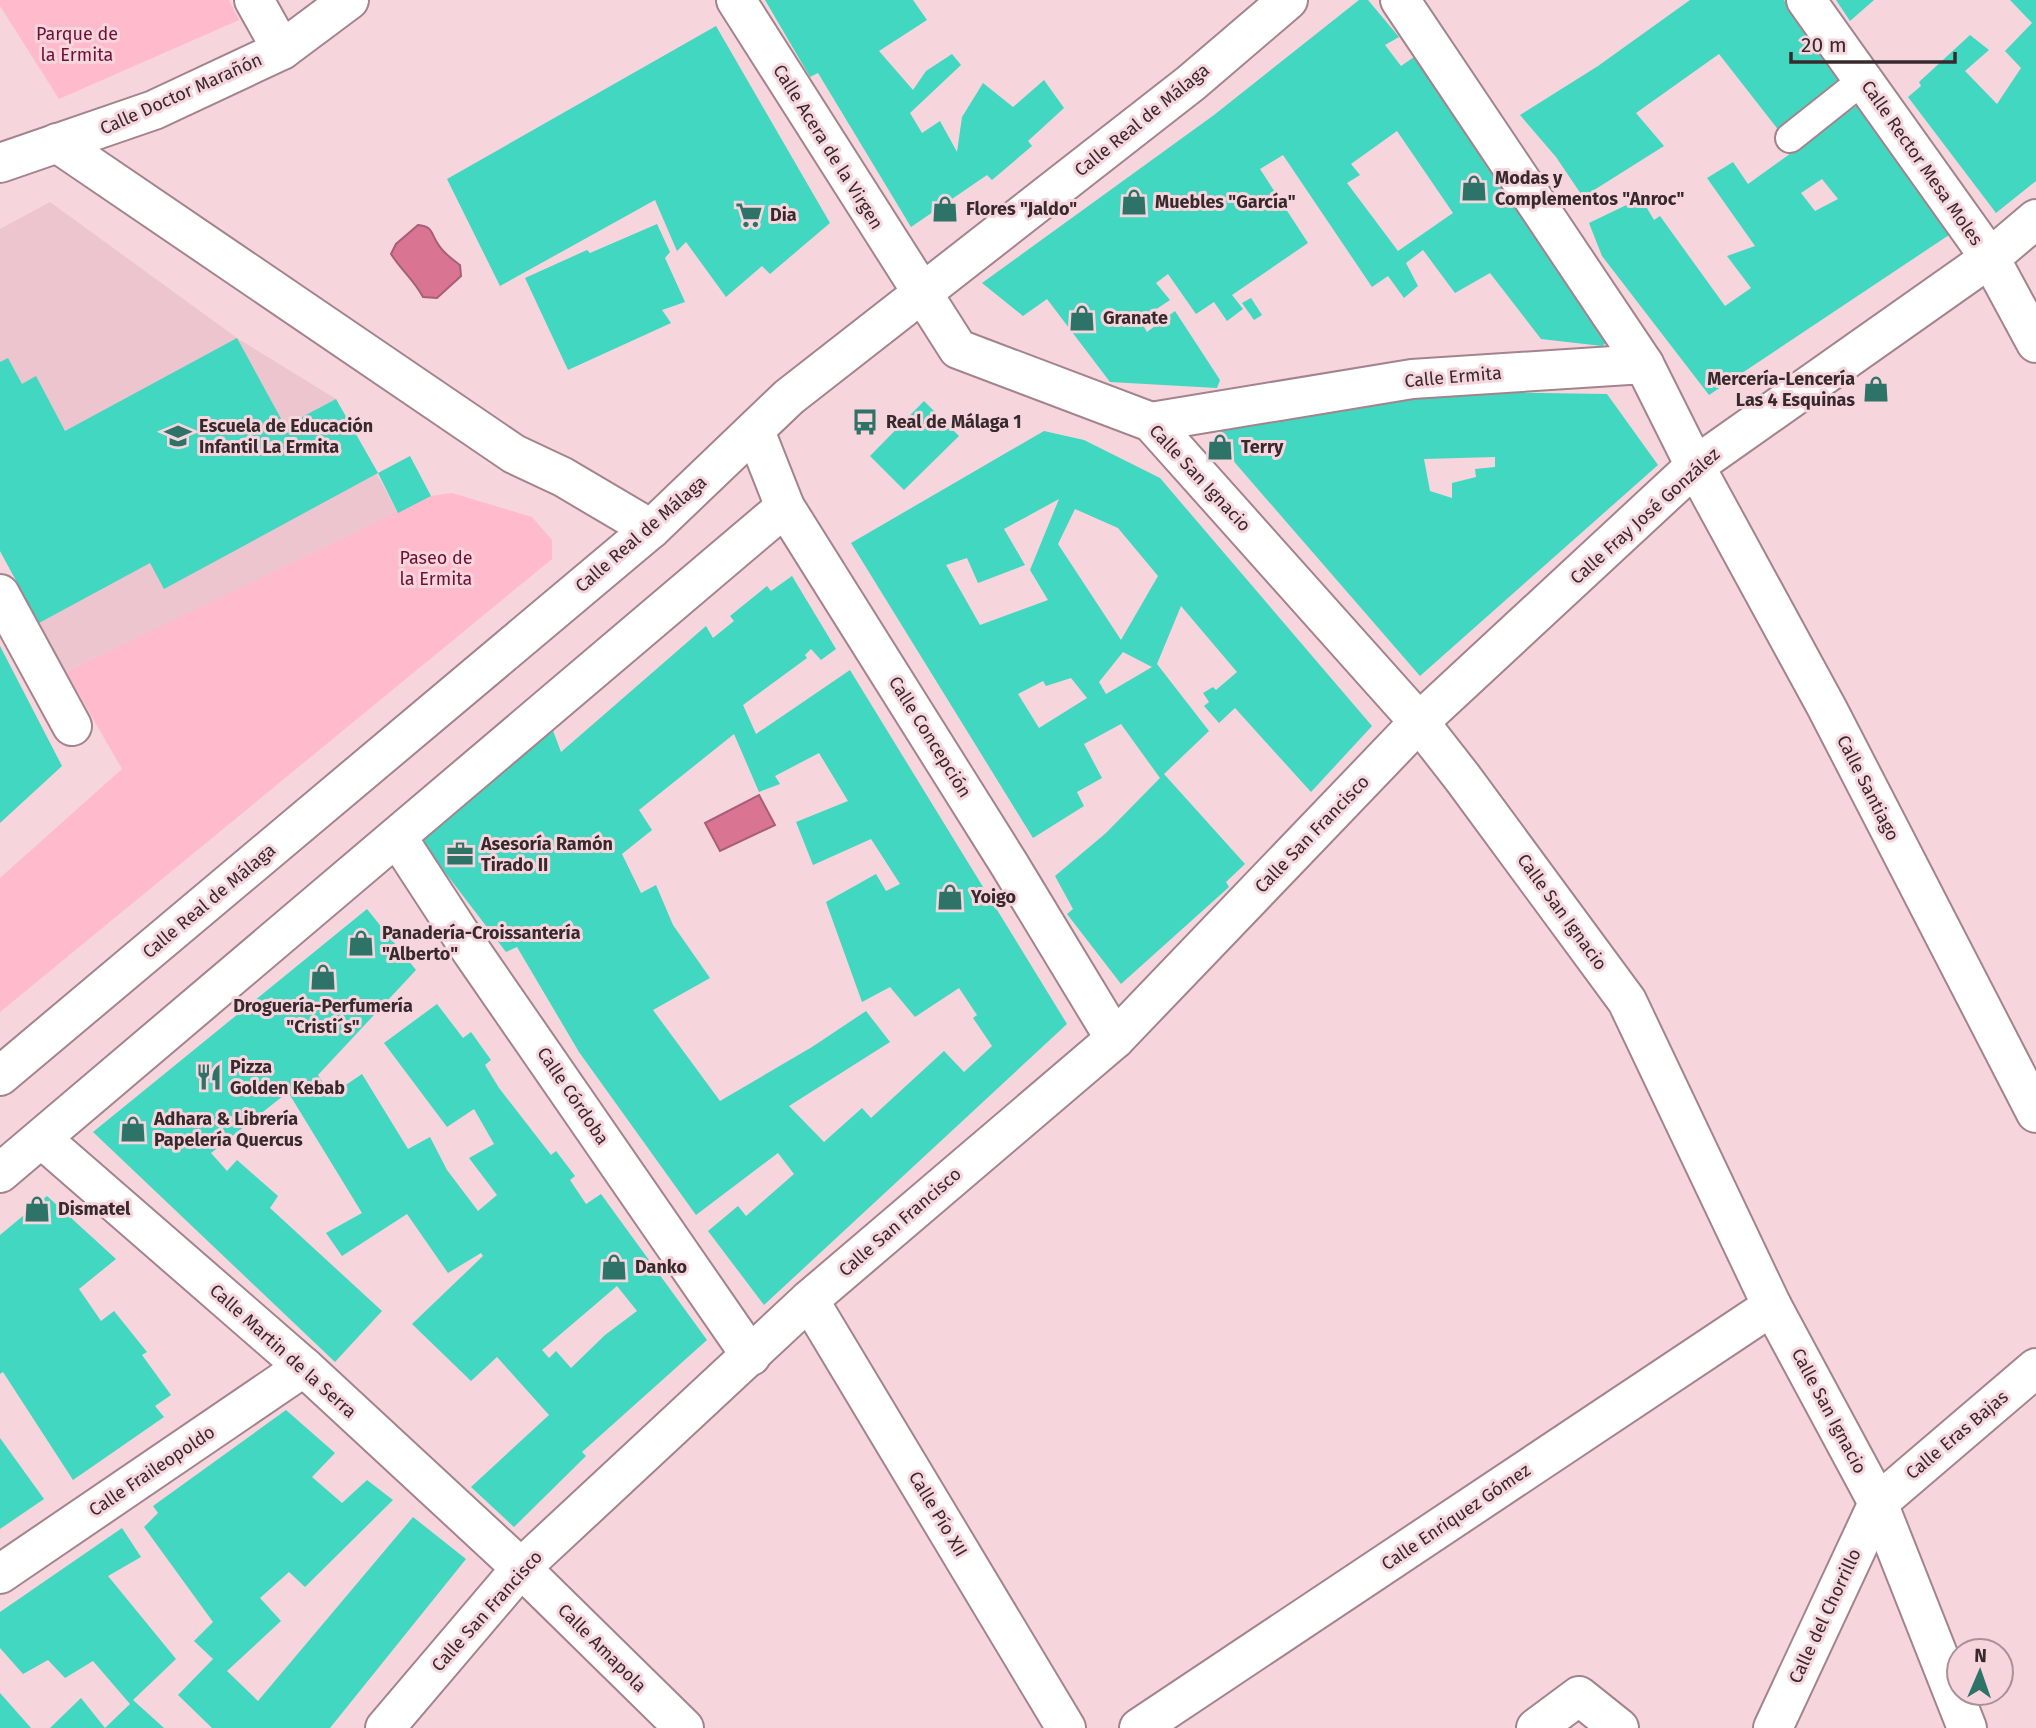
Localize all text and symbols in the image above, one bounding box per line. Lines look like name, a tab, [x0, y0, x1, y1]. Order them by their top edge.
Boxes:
scale bar	[1791, 21, 1955, 65]
park label: Parque de la Ermita	[36, 23, 118, 66]
text: 20 m	[1801, 32, 1847, 58]
street label: Calle Doctor Marañón	[96, 48, 266, 140]
street label: Calle Real de Málaga	[1070, 59, 1214, 181]
street label: Calle Acera de la Virgen	[768, 61, 888, 233]
street label: Calle Rector Mesa Moles	[1857, 76, 1987, 250]
place label: Modas y Complementos "Anroc"	[1495, 167, 1684, 210]
shop icon: Modas y Complementos "Anroc"	[1459, 173, 1489, 203]
shop icon: Muebles "García"	[1119, 187, 1149, 217]
place label: Muebles "García"	[1155, 191, 1296, 213]
shop icon: Flores "Jaldo"	[930, 194, 960, 224]
place label: Flores "Jaldo"	[966, 198, 1077, 220]
supermarket icon: Dia	[734, 200, 764, 230]
place label: Dia	[770, 204, 797, 226]
shop icon: Granate	[1067, 303, 1097, 333]
place label: Granate	[1103, 307, 1168, 329]
street label: Calle Ermita	[1403, 362, 1503, 392]
place label: Mercería-Lencería Las 4 Esquinas	[1707, 368, 1855, 411]
shop icon: Mercería-Lencería Las 4 Esquinas	[1861, 374, 1891, 404]
bus stop icon: Real de Málaga 1	[850, 407, 880, 437]
place label: Real de Málaga 1	[886, 411, 1022, 433]
place label: Escuela de Educación Infantil La Ermita	[199, 415, 373, 458]
street label: Calle San Ignacio	[1145, 420, 1255, 536]
school or university icon: Escuela de Educación Infantil La Ermita	[163, 421, 193, 451]
shop icon: Terry	[1205, 432, 1235, 462]
place label: Terry	[1241, 436, 1284, 458]
street label: Calle Fray José González	[1566, 443, 1724, 589]
street label: Calle Real de Málaga	[571, 471, 711, 597]
park label: Paseo de la Ermita	[399, 547, 473, 590]
street label: Calle Concepción	[884, 672, 976, 802]
street label: Calle Santiago	[1832, 732, 1904, 844]
street label: Calle San Francisco	[1250, 771, 1374, 897]
place label: Asesoría Ramón Tirado II	[480, 833, 613, 876]
street label: Calle Real de Málaga	[138, 839, 280, 963]
office icon: Asesoría Ramón Tirado II	[445, 839, 475, 869]
street label: Calle San Ignacio	[1512, 849, 1612, 975]
shop icon: Yoigo	[935, 882, 965, 912]
place label: Yoigo	[970, 886, 1016, 908]
place label: Panadería-Croissantería "Alberto"	[382, 922, 581, 965]
shop icon: Panadería-Croissantería "Alberto"	[346, 928, 376, 958]
shop icon: Droguería-Perfumería "Cristi´s"	[308, 962, 338, 992]
place label: Droguería-Perfumería "Cristi´s"	[233, 995, 413, 1038]
street label: Calle Córdoba	[532, 1043, 614, 1149]
place label: Pizza Golden Kebab	[230, 1056, 345, 1099]
restaurant icon: Pizza Golden Kebab	[194, 1062, 224, 1092]
place label: Adhara & Librería Papelería Quercus	[153, 1108, 303, 1151]
shop icon: Adhara & Librería Papelería Quercus	[118, 1114, 148, 1144]
street label: Calle San Francisco	[834, 1163, 966, 1281]
shop icon: Dismatel	[22, 1194, 52, 1224]
place label: Dismatel	[58, 1198, 131, 1220]
shop icon: Danko	[599, 1252, 629, 1282]
place label: Danko	[635, 1256, 687, 1278]
street label: Calle Martin de la Serra	[205, 1279, 361, 1423]
street label: Calle San Ignacio	[1787, 1345, 1871, 1477]
street label: Calle Eras Bajas	[1901, 1386, 2013, 1484]
street label: Calle Fraileopoldo	[85, 1421, 219, 1521]
street label: Calle Enriquez Gómez	[1377, 1459, 1535, 1575]
street label: Calle Pío XII	[904, 1467, 972, 1561]
street label: Calle del Chorrillo	[1784, 1545, 1866, 1687]
street label: Calle San Francisco	[427, 1546, 547, 1676]
street label: Calle Amapola	[553, 1599, 651, 1697]
north arrow	[1945, 1637, 2015, 1707]
text: N	[1974, 1644, 1987, 1667]

